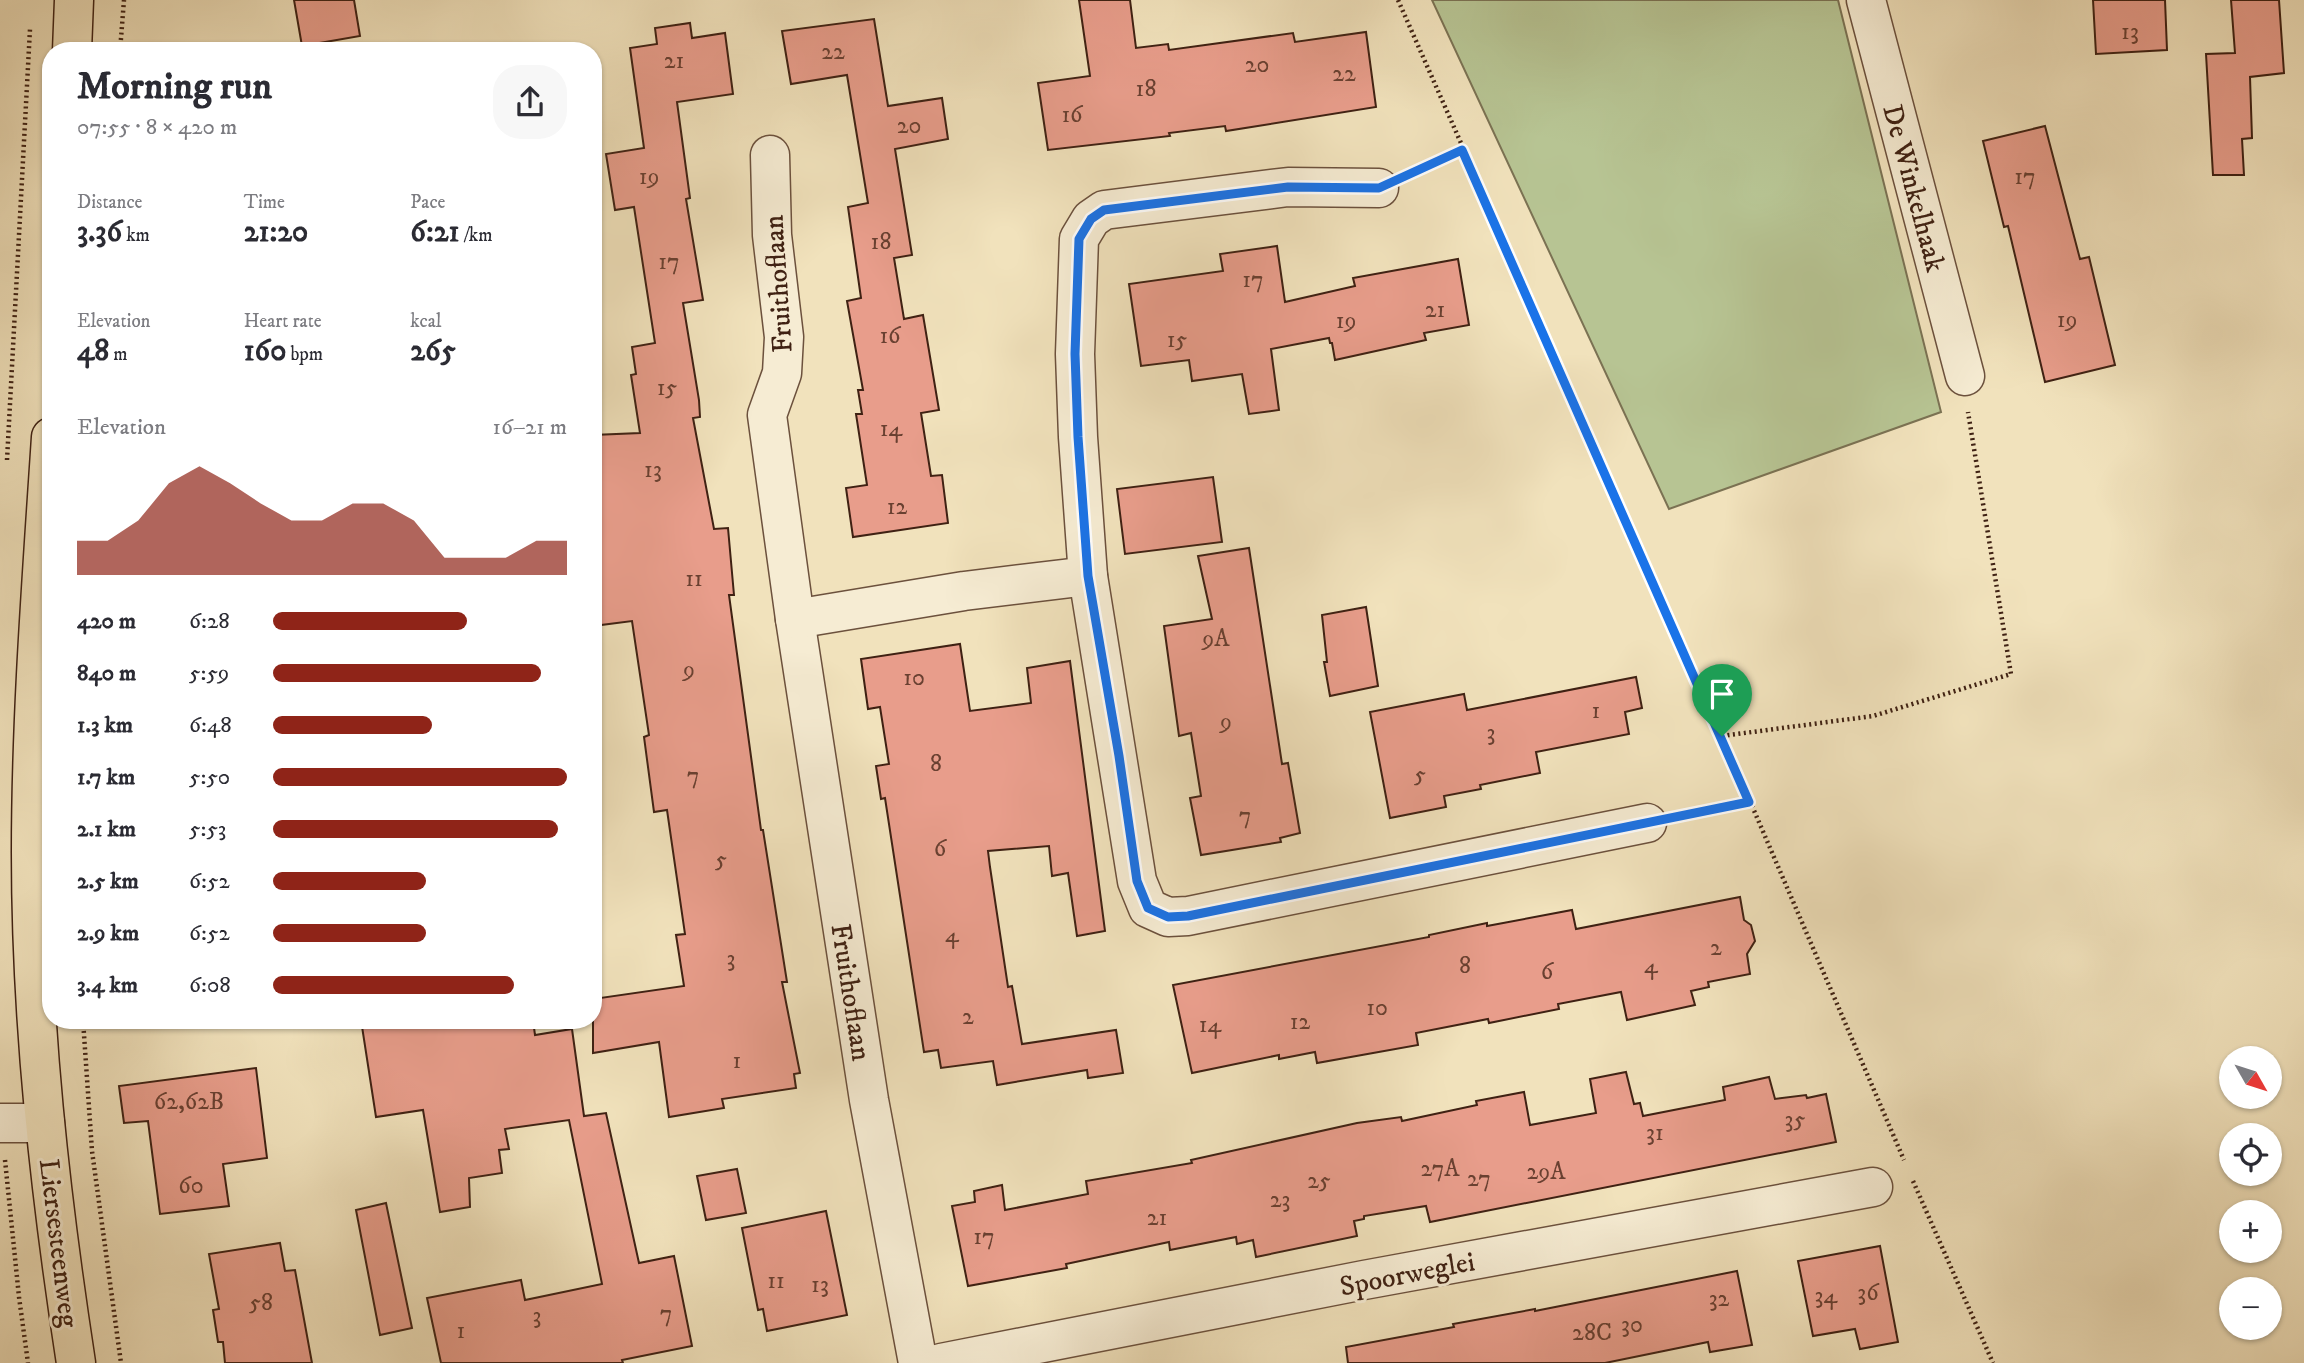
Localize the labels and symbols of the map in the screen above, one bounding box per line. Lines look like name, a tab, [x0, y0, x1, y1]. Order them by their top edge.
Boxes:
house number: 13	[2121, 17, 2139, 47]
house number: 22	[821, 37, 845, 67]
house number: 21	[664, 46, 684, 76]
house number: 20	[1245, 50, 1269, 80]
house number: 22	[1332, 59, 1356, 89]
house number: 18	[1136, 74, 1156, 104]
house number: 16	[1061, 100, 1084, 130]
street label: De Winkelhaak	[1874, 101, 1953, 276]
house number: 20	[897, 111, 921, 141]
house number: 19	[639, 162, 659, 192]
house number: 17	[2014, 162, 2036, 192]
street label: Fruithoflaan	[756, 213, 801, 354]
house number: 18	[871, 227, 891, 257]
house number: 17	[658, 247, 680, 277]
house number: 17	[1242, 265, 1264, 295]
house number: 21	[1425, 295, 1445, 325]
house number: 19	[2057, 305, 2077, 335]
house number: 19	[1336, 306, 1356, 336]
house number: 16	[879, 321, 902, 351]
house number: 15	[1167, 325, 1187, 355]
house number: 15	[657, 373, 677, 403]
house number: 14	[880, 414, 903, 444]
house number: 13	[644, 455, 662, 485]
house number: 12	[887, 492, 908, 522]
house number: 11	[685, 564, 703, 594]
house number: 9A	[1201, 624, 1230, 654]
house number: 9	[682, 655, 695, 685]
house number: 10	[903, 663, 925, 693]
pin	[1692, 664, 1752, 736]
house number: 1	[1592, 696, 1600, 726]
house number: 9	[1219, 707, 1232, 737]
house number: 3	[1487, 718, 1495, 748]
house number: 8	[930, 749, 942, 779]
house number: 5	[1414, 760, 1426, 790]
house number: 7	[687, 761, 699, 791]
house number: 7	[1239, 801, 1251, 831]
house number: 6	[934, 834, 948, 864]
house number: 5	[715, 845, 727, 875]
house number: 4	[945, 920, 960, 950]
street label: Fruithoflaan	[822, 921, 879, 1064]
house number: 2	[1710, 933, 1722, 963]
house number: 3	[727, 944, 735, 974]
house number: 8	[1459, 951, 1471, 981]
house number: 4	[1644, 951, 1659, 981]
house number: 6	[1541, 957, 1555, 987]
house number: 10	[1366, 993, 1388, 1023]
house number: 2	[962, 1002, 974, 1032]
house number: 12	[1290, 1007, 1311, 1037]
house number: 14	[1199, 1010, 1222, 1040]
house number: 1	[733, 1046, 741, 1076]
north arrow	[2219, 1046, 2282, 1110]
house number: 62,62B	[154, 1087, 224, 1117]
house number: 35	[1785, 1105, 1806, 1135]
house number: 31	[1646, 1118, 1664, 1148]
house number: 27A	[1420, 1154, 1460, 1184]
street label: Liersesteenweg	[31, 1157, 86, 1330]
house number: 29A	[1526, 1157, 1566, 1187]
house number: 27	[1467, 1164, 1491, 1194]
house number: 25	[1307, 1166, 1331, 1196]
house number: 60	[178, 1171, 204, 1201]
house number: 23	[1270, 1185, 1290, 1215]
house number: 21	[1147, 1203, 1167, 1233]
house number: 17	[973, 1222, 995, 1252]
street label: Spoorweglei	[1337, 1244, 1478, 1305]
house number: 11	[767, 1266, 785, 1296]
house number: 13	[811, 1270, 829, 1300]
house number: 36	[1857, 1278, 1880, 1308]
house number: 34	[1815, 1281, 1839, 1311]
house number: 32	[1709, 1284, 1730, 1314]
house number: 58	[249, 1288, 273, 1318]
house number: 7	[660, 1299, 672, 1329]
house number: 3	[533, 1301, 541, 1331]
house number: 30	[1621, 1310, 1643, 1340]
house number: 1	[457, 1316, 465, 1346]
house number: 28C	[1572, 1318, 1612, 1348]

